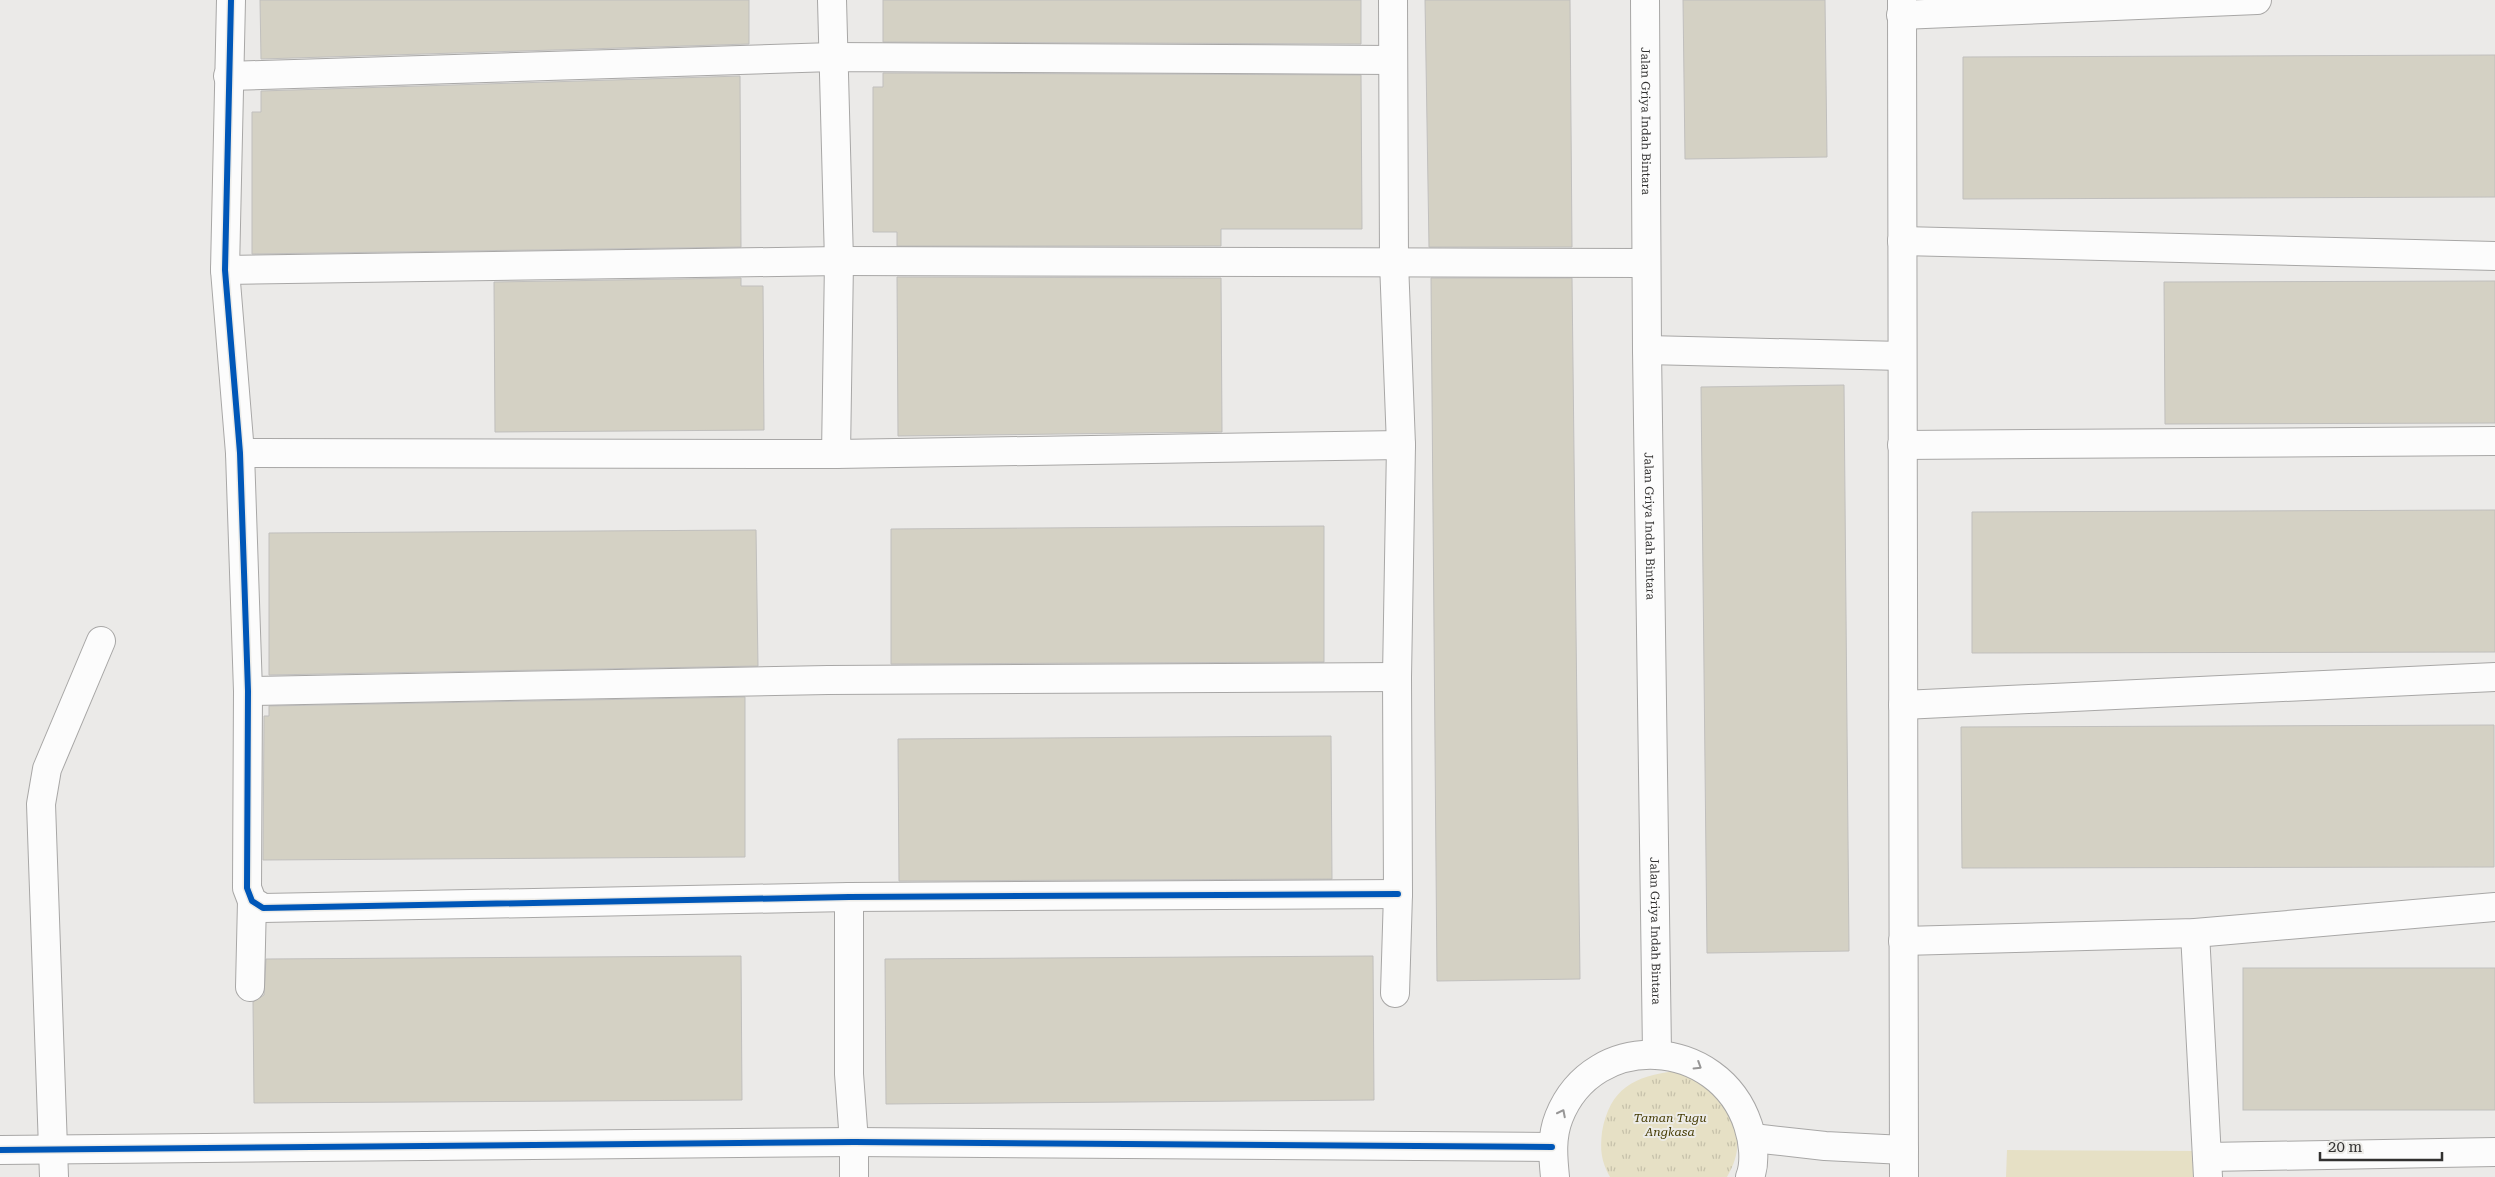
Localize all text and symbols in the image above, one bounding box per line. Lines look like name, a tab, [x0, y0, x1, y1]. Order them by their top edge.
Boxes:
street label: Jalan Griya Indah Bintara	[1638, 47, 1653, 195]
street label: Jalan Griya Indah Bintara	[1641, 452, 1658, 600]
street label: Jalan Griya Indah Bintara	[1647, 857, 1663, 1005]
one-way arrow	[1693, 1059, 1702, 1069]
one-way arrow	[1556, 1109, 1566, 1118]
park label: Taman Tugu Angkasa	[1633, 1111, 1707, 1139]
scale bar	[2320, 1130, 2442, 1162]
text: 20 m	[2328, 1138, 2363, 1156]

